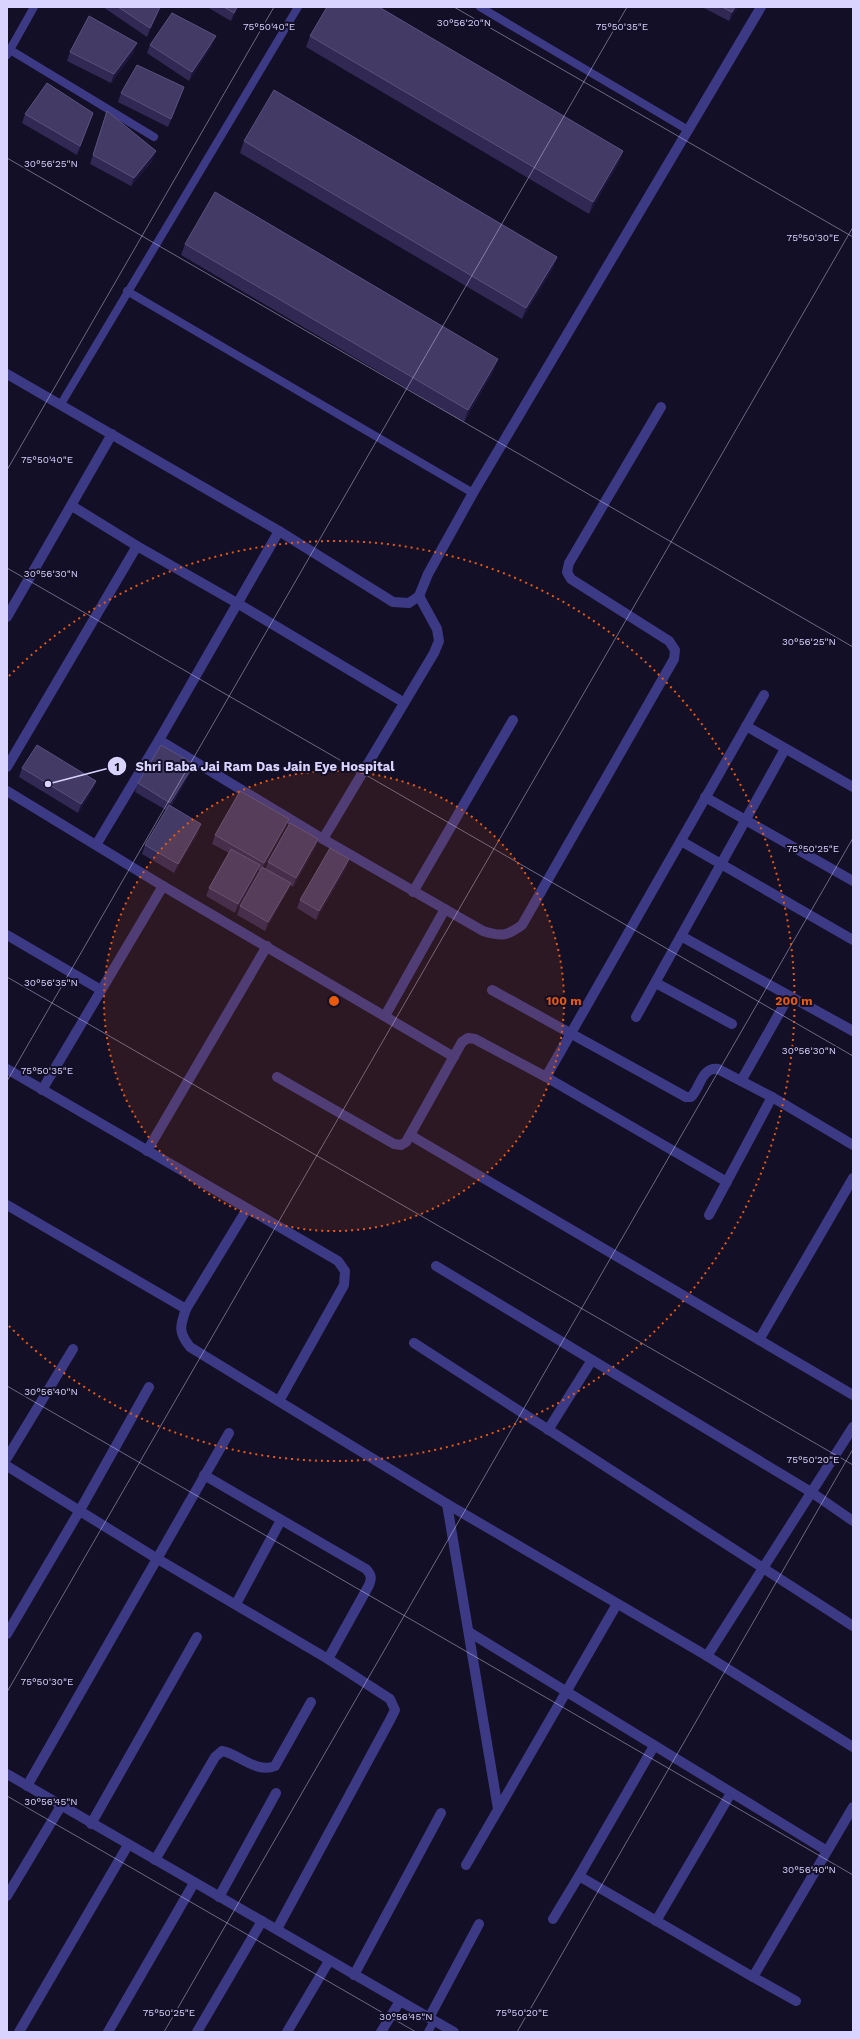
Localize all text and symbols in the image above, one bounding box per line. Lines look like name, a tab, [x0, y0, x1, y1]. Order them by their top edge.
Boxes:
text: 30°56'20"N	[437, 17, 491, 28]
text: 75°50'40"E	[243, 21, 295, 32]
text: 75°50'35"E	[596, 21, 648, 32]
text: 30°56'25"N	[24, 158, 78, 169]
text: 75°50'30"E	[787, 232, 839, 243]
text: 75°50'40"E	[21, 454, 73, 465]
text: 30°56'30"N	[24, 568, 78, 579]
text: 30°56'25"N	[782, 636, 836, 647]
callout: Shri Baba Jai Ram Das Jain Eye Hospital	[107, 754, 402, 779]
text: Shri Baba Jai Ram Das Jain Eye Hospital	[136, 759, 395, 774]
text: 1	[114, 760, 120, 774]
text: 75°50'25"E	[787, 843, 839, 854]
text: 30°56'35"N	[24, 977, 78, 988]
centre of rings	[327, 994, 341, 1008]
text: 100 m	[546, 994, 582, 1008]
text: 200 m	[775, 994, 813, 1008]
text: 30°56'30"N	[782, 1045, 836, 1056]
text: 75°50'35"E	[21, 1065, 73, 1076]
text: 30°56'40"N	[24, 1386, 78, 1397]
text: 75°50'20"E	[787, 1454, 839, 1465]
text: 75°50'30"E	[21, 1676, 73, 1687]
text: 30°56'45"N	[24, 1796, 78, 1807]
text: 30°56'40"N	[782, 1864, 836, 1875]
text: 75°50'25"E	[143, 2007, 195, 2018]
text: 75°50'20"E	[496, 2007, 548, 2018]
text: 30°56'45"N	[379, 2011, 433, 2022]

